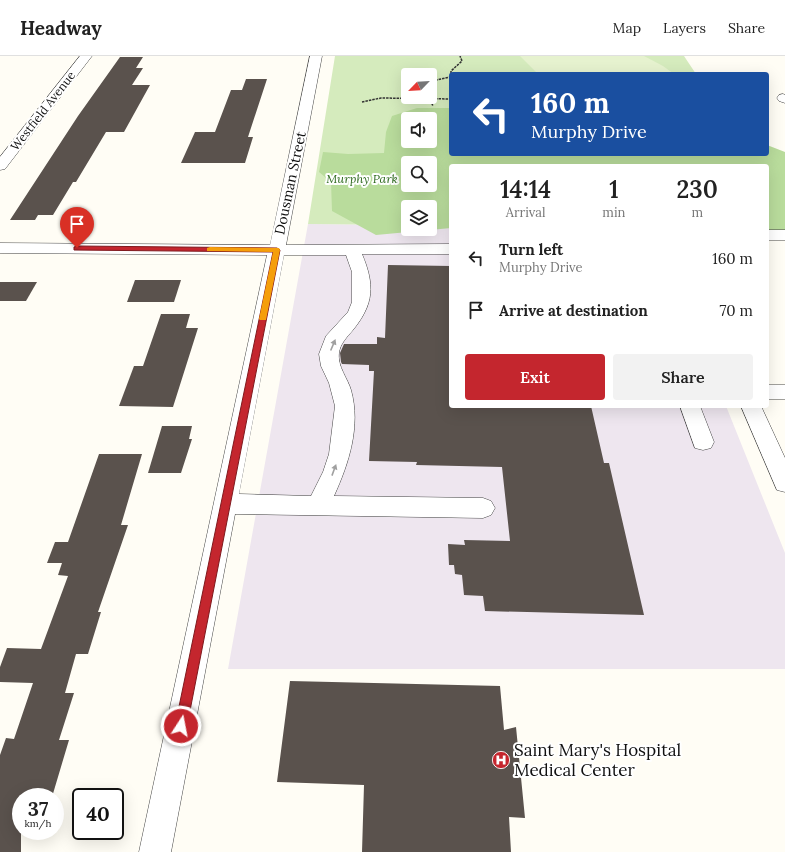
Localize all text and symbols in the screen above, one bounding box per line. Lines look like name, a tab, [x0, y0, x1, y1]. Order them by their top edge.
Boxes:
text: Headway	[20, 16, 102, 40]
text: Map	[613, 19, 641, 37]
text: Layers	[663, 19, 706, 37]
text: Share	[728, 19, 765, 37]
street label: Westfield Avenue	[7, 68, 79, 153]
north arrow	[401, 68, 437, 104]
map controls	[401, 68, 437, 236]
text: 160 m	[531, 85, 609, 121]
icon: left	[465, 88, 517, 140]
button: sound	[401, 112, 437, 148]
text: Murphy Drive	[531, 120, 647, 143]
street label: Dousman Street	[270, 129, 310, 236]
button: search	[401, 156, 437, 192]
park label: Murphy Park	[326, 171, 398, 186]
text: 14:14	[500, 174, 551, 205]
text: 1	[609, 174, 619, 205]
text: 230	[677, 174, 718, 205]
button: layers	[401, 200, 437, 236]
text: Arrival	[506, 204, 546, 221]
text: min	[602, 204, 625, 221]
text: m	[691, 204, 703, 221]
pin	[60, 207, 94, 248]
icon: arrive	[66, 213, 88, 235]
text: Turn left	[499, 240, 563, 259]
icon: left	[465, 247, 487, 269]
text: 160 m	[712, 249, 753, 268]
text: Murphy Drive	[499, 259, 583, 276]
icon: arrive	[465, 299, 487, 321]
text: Arrive at destination	[499, 301, 648, 320]
text: 70 m	[719, 301, 753, 320]
one-way arrow	[330, 339, 336, 350]
button: Exit	[465, 354, 605, 400]
button: Share	[613, 354, 753, 400]
one-way arrow	[332, 463, 338, 475]
position arrow	[160, 705, 202, 747]
place label: Saint Mary's Hospital Medical Center	[514, 739, 682, 781]
hospital icon: Saint Mary's Hospital Medical Center	[491, 750, 511, 770]
speed limit sign: 40	[72, 788, 124, 840]
text: 37	[28, 796, 48, 821]
text: km/h	[24, 817, 52, 830]

